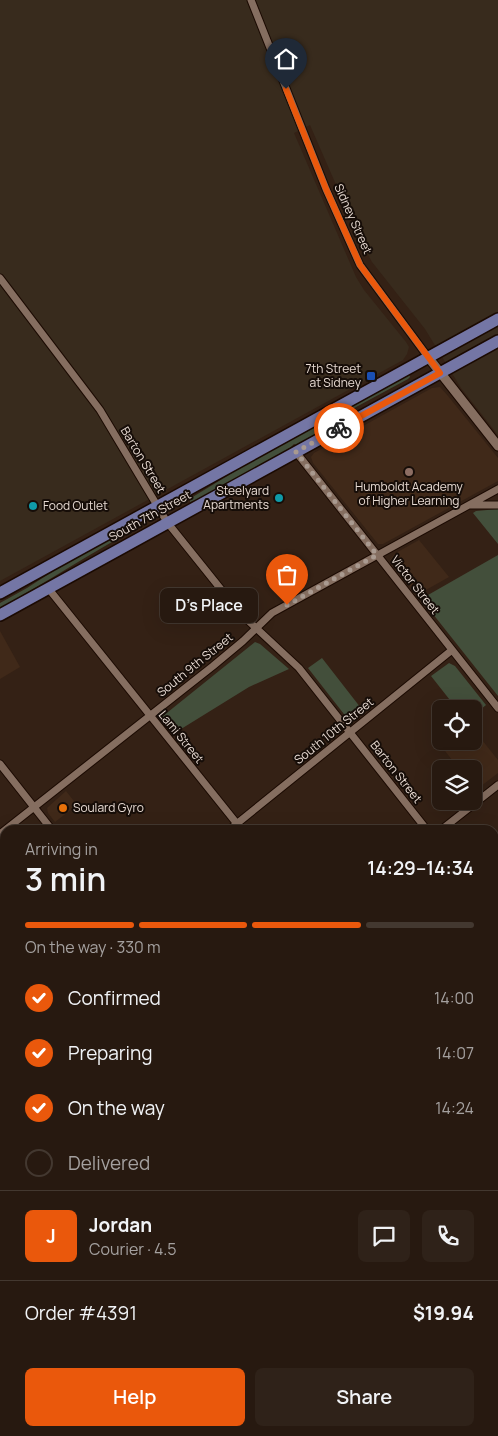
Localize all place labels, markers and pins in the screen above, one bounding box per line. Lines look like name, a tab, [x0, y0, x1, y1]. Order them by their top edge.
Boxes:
pin	[265, 38, 307, 89]
place label: 7th Street at Sidney	[305, 360, 362, 391]
marker: 7th Street at Sidney	[365, 370, 377, 382]
marker: Humboldt Academy of Higher Learning	[403, 466, 415, 478]
place label: Humboldt Academy of Higher Learning	[355, 478, 464, 509]
place label: Steelyard Apartments	[203, 482, 269, 513]
marker: Steelyard Apartments	[273, 492, 285, 504]
place label: Food Outlet	[43, 497, 108, 514]
marker: Food Outlet	[27, 500, 39, 512]
pin	[266, 554, 308, 605]
callout: D's Place	[160, 588, 257, 622]
place label: Soulard Gyro	[73, 799, 144, 816]
marker: Soulard Gyro	[57, 802, 69, 814]

